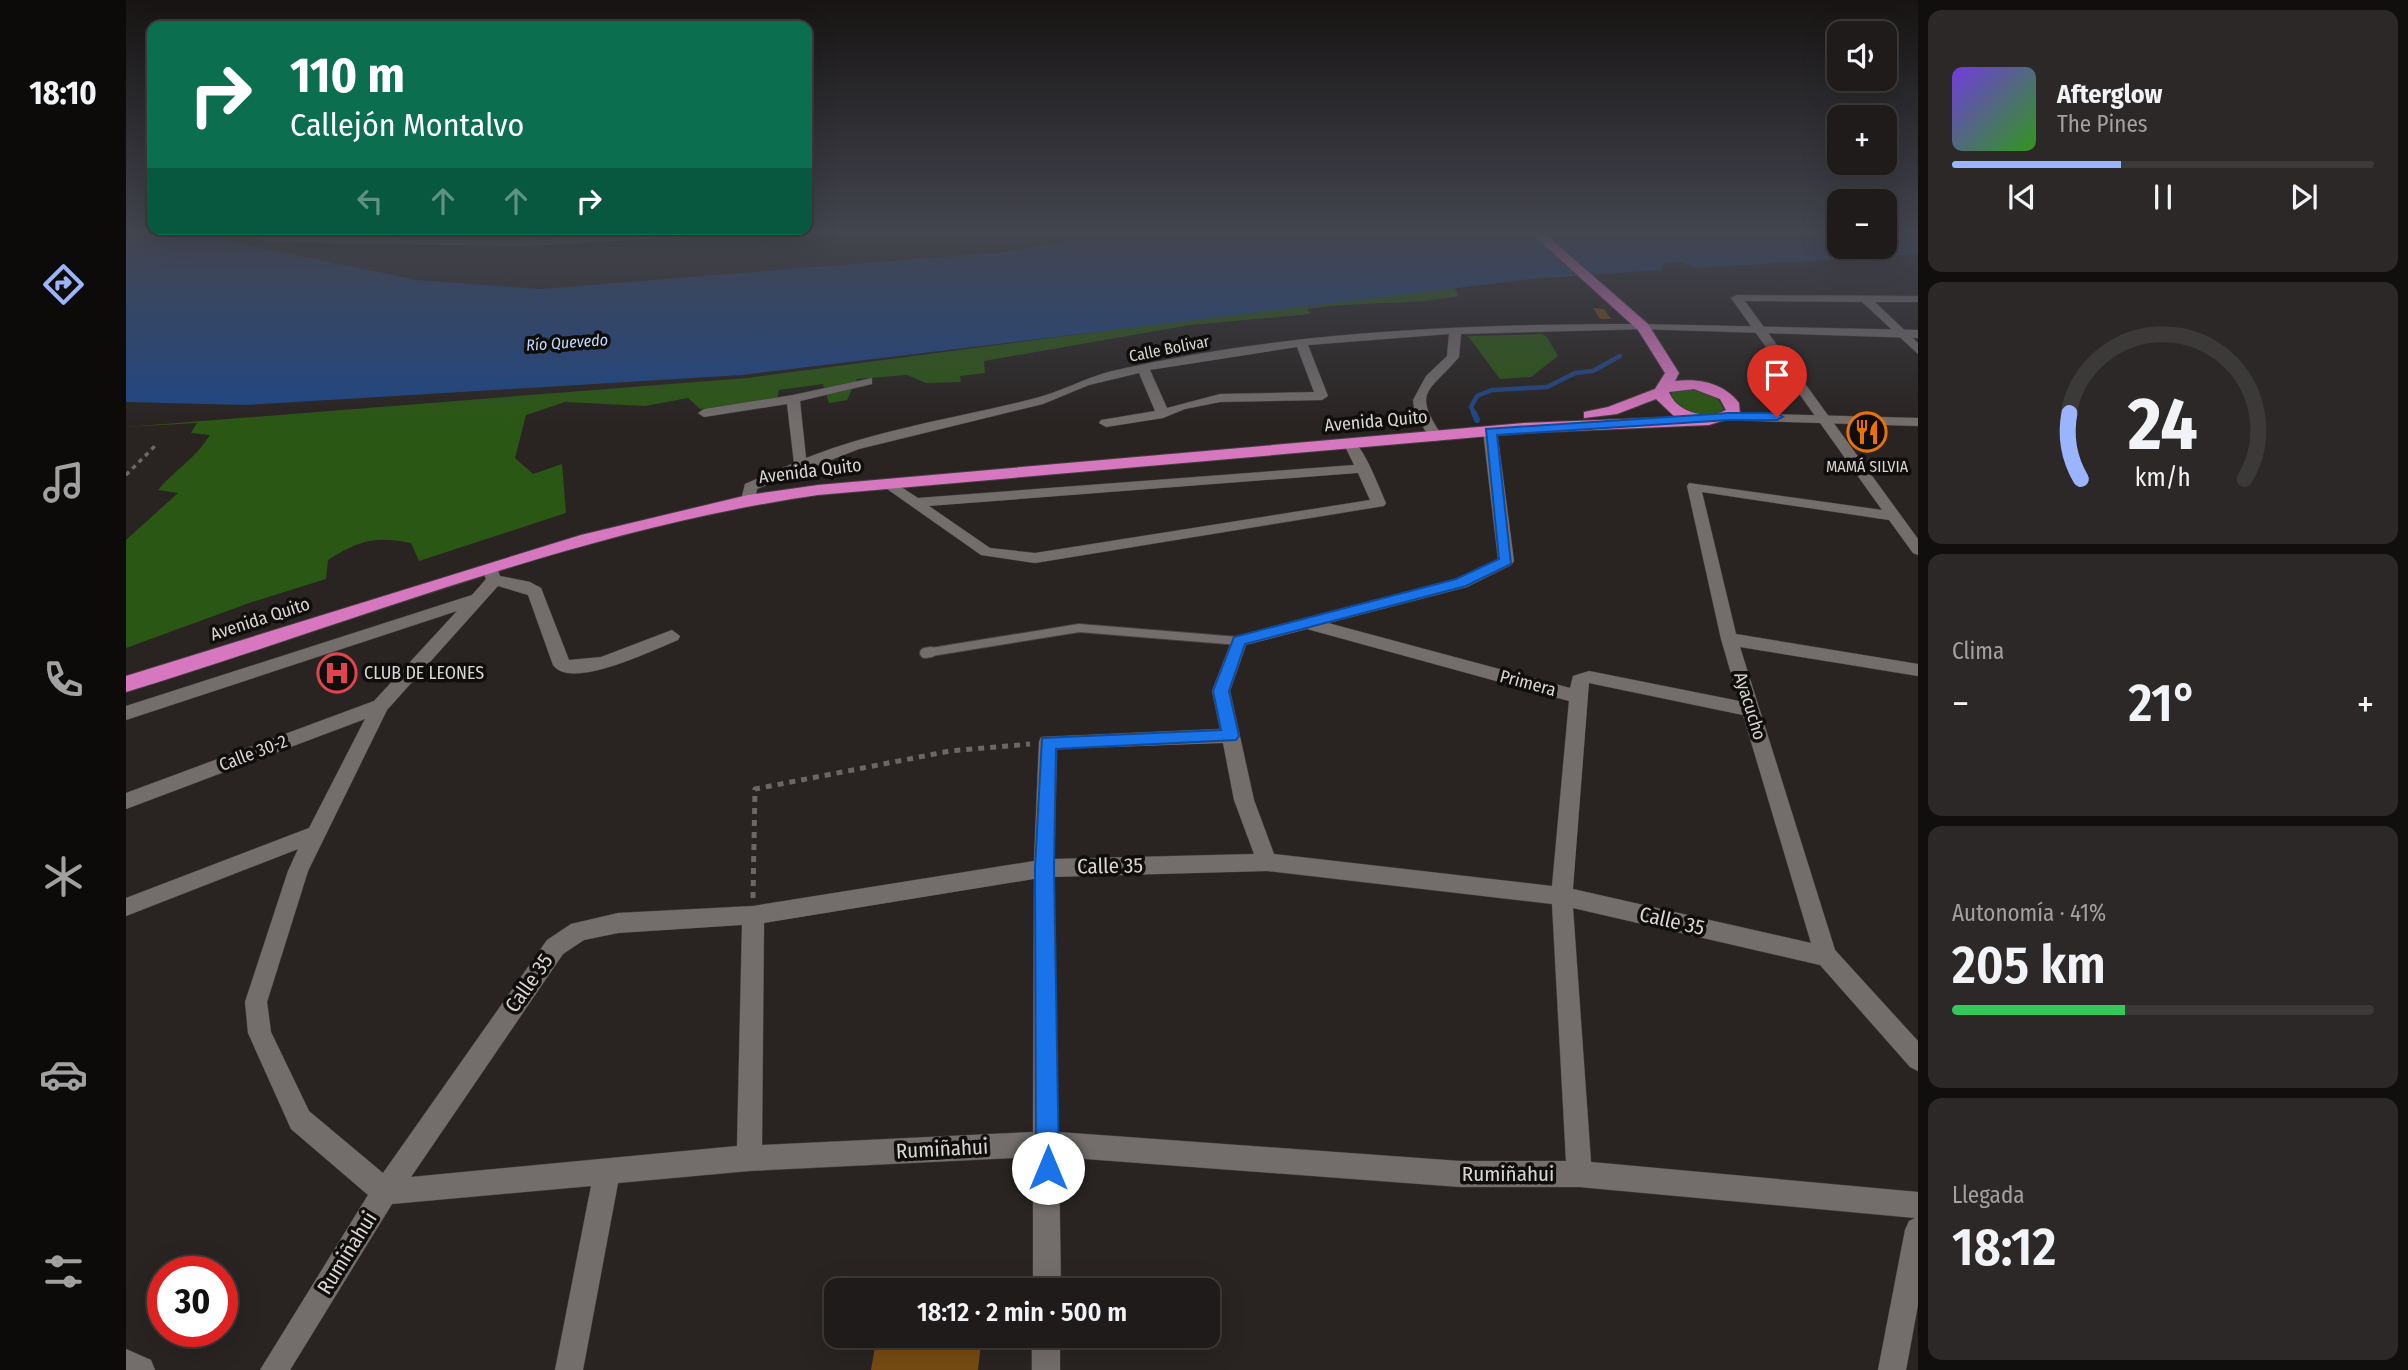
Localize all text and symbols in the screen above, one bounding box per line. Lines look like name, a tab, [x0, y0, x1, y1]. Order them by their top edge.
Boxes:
map controls	[1827, 21, 1897, 259]
button: sound	[1827, 21, 1897, 91]
text: 110 m	[290, 46, 405, 105]
icon: right	[175, 49, 266, 140]
text: 18:10	[29, 74, 97, 112]
text: Afterglow	[2057, 79, 2162, 110]
button: +	[1827, 105, 1897, 175]
text: Callejón Montalvo	[290, 106, 524, 144]
text: The Pines	[2057, 110, 2148, 138]
icon: previous	[2003, 178, 2041, 216]
icon: pause	[2144, 178, 2182, 216]
icon: next	[2285, 178, 2323, 216]
icon: left	[351, 182, 389, 220]
icon: ahead	[424, 182, 462, 220]
icon: ahead	[497, 182, 535, 220]
icon: right	[570, 182, 608, 220]
button: −	[1827, 189, 1897, 259]
icon: directions	[39, 260, 88, 309]
water label: Río Quevedo	[525, 330, 609, 355]
street label: Calle Bolivar	[1127, 331, 1211, 366]
pin	[1747, 345, 1807, 417]
icon: arrive	[1758, 356, 1796, 394]
text: 24	[2127, 381, 2198, 468]
street label: Avenida Quito	[1324, 406, 1428, 436]
restaurant icon: MAMÁ SILVIA	[1846, 411, 1888, 453]
street label: Avenida Quito	[757, 454, 863, 488]
place label: MAMÁ SILVIA	[1826, 457, 1909, 476]
icon: music	[39, 458, 88, 507]
text: km/h	[2135, 463, 2191, 493]
street label: Avenida Quito	[207, 593, 313, 645]
text: Clima	[1952, 637, 2004, 665]
hospital icon: CLUB DE LEONES	[316, 652, 358, 694]
icon: phone	[39, 655, 88, 704]
place label: CLUB DE LEONES	[364, 662, 484, 684]
street label: Primera	[1498, 665, 1559, 701]
street label: Ayacucho	[1729, 669, 1771, 743]
text: 21°	[2128, 672, 2197, 735]
text: −	[1952, 681, 1969, 727]
text: +	[2357, 681, 2374, 727]
street label: Calle 30-2	[216, 730, 290, 776]
icon: climate	[39, 852, 88, 901]
street label: Calle 35	[1077, 852, 1143, 880]
text: Autonomía · 41%	[1952, 899, 2106, 927]
street label: Calle 35	[1637, 901, 1707, 941]
text: 205 km	[1952, 934, 2106, 997]
street label: Calle 35	[499, 949, 559, 1017]
icon: car	[39, 1050, 88, 1099]
position arrow	[1011, 1131, 1085, 1205]
street label: Rumiñahui	[895, 1134, 989, 1164]
street label: Rumiñahui	[1462, 1161, 1554, 1187]
text: Llegada	[1952, 1181, 2024, 1209]
street label: Rumiñahui	[311, 1207, 383, 1299]
text: 18:12	[1952, 1216, 2056, 1279]
icon: filters	[39, 1247, 88, 1296]
speed limit sign: 30	[147, 1256, 238, 1347]
text: 18:12 · 2 min · 500 m	[917, 1297, 1127, 1328]

